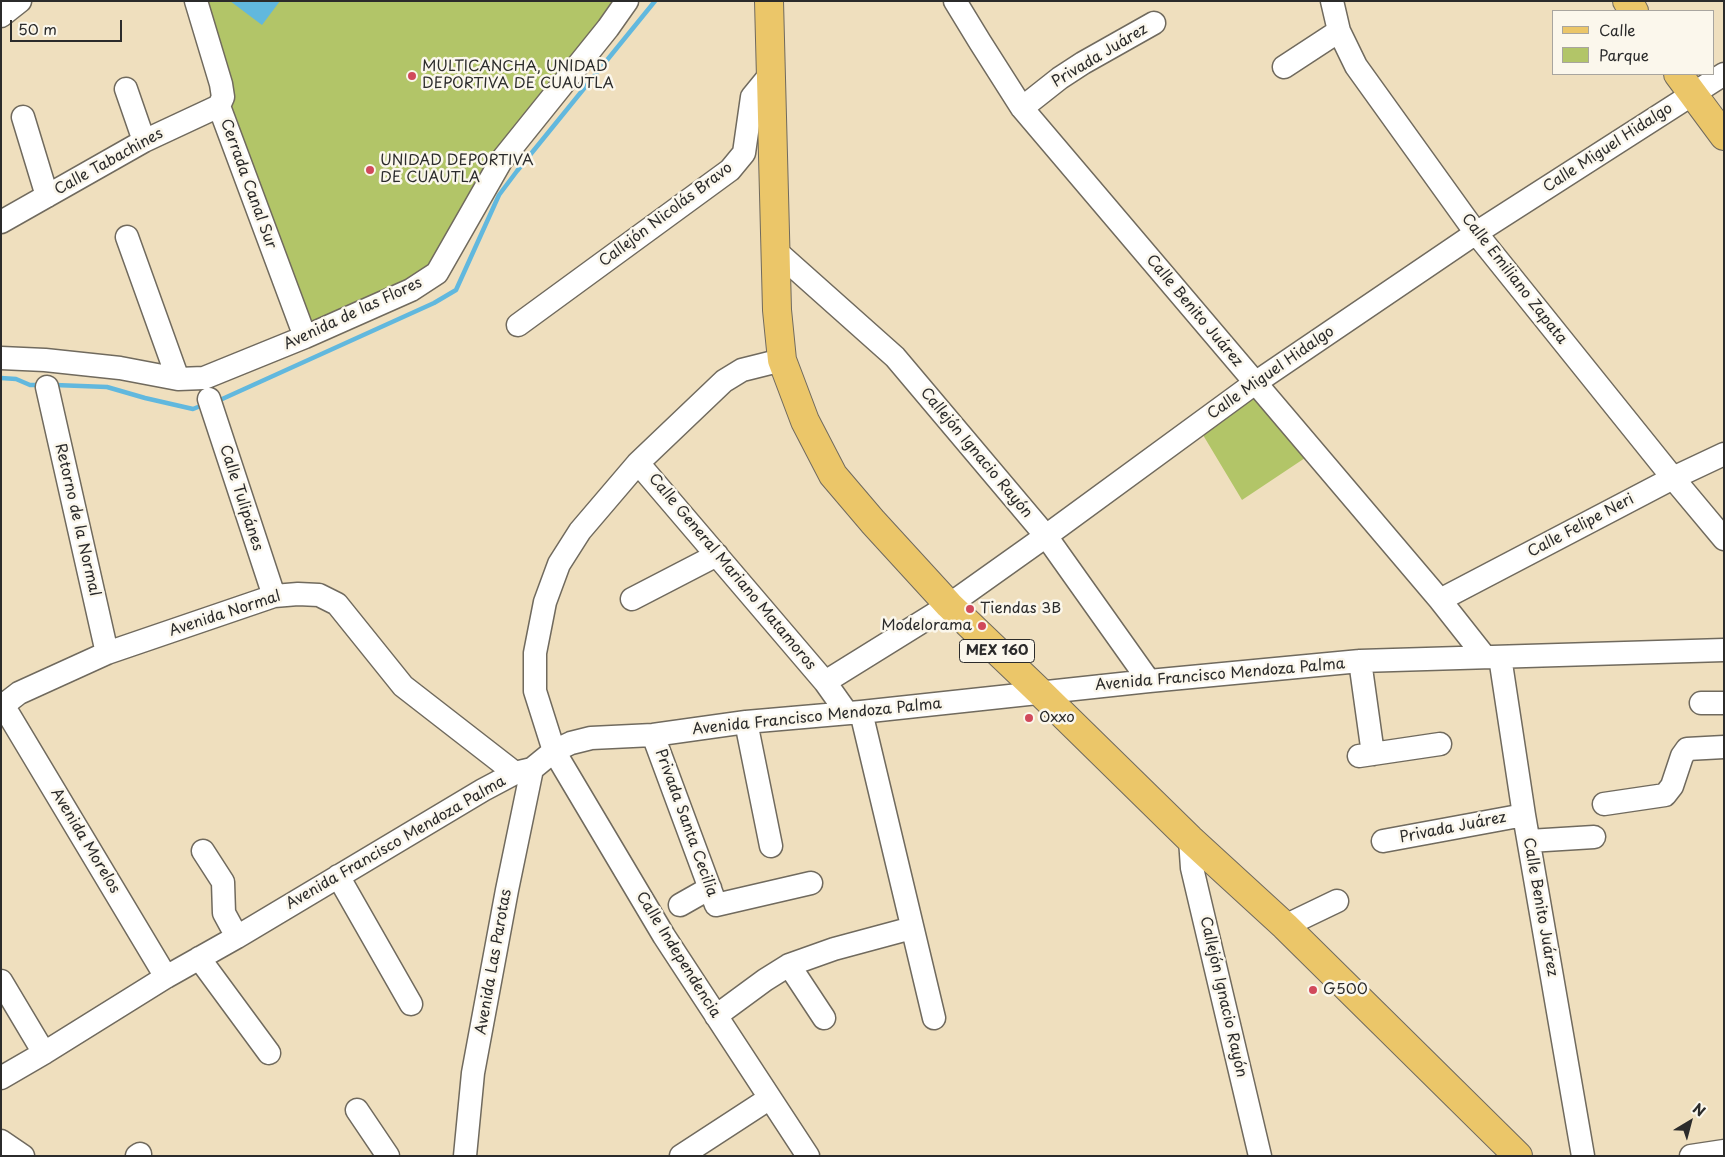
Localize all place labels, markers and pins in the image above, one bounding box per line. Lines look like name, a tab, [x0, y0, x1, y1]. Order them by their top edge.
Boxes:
place label: MULTICANCHA, UNIDAD DEPORTIVA DE CUAUTLA	[422, 58, 614, 93]
marker: MULTICANCHA, UNIDAD DEPORTIVA DE CUAUTLA	[406, 70, 418, 82]
place label: UNIDAD DEPORTIVA DE CUAUTLA	[380, 152, 534, 187]
marker: UNIDAD DEPORTIVA DE CUAUTLA	[364, 164, 376, 176]
place label: Tiendas 3B	[980, 600, 1061, 618]
marker: Tiendas 3B	[964, 603, 976, 615]
place label: Modelorama	[881, 617, 972, 635]
marker: Modelorama	[976, 620, 988, 632]
place label: Oxxo	[1039, 709, 1075, 727]
marker: Oxxo	[1023, 712, 1035, 724]
place label: G500	[1323, 981, 1368, 999]
marker: G500	[1307, 984, 1319, 996]

